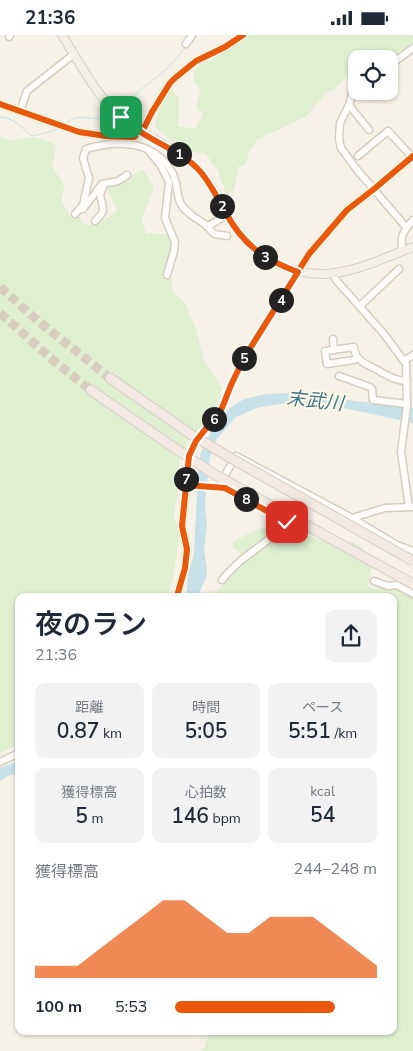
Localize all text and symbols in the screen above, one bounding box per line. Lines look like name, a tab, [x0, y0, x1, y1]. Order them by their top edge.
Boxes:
text: 21:36	[25, 5, 75, 31]
map controls	[348, 50, 398, 100]
button: locate	[348, 50, 398, 100]
pin	[100, 96, 142, 138]
icon: arrive	[107, 103, 135, 131]
pin: 1	[166, 141, 192, 167]
text: 1	[175, 145, 184, 164]
pin: 2	[210, 193, 234, 219]
text: 2	[218, 197, 227, 216]
pin: 3	[252, 245, 278, 269]
text: 3	[261, 248, 270, 267]
pin: 4	[268, 287, 294, 313]
text: 4	[277, 291, 286, 310]
pin: 5	[232, 345, 256, 371]
text: 5	[240, 349, 249, 368]
water label: 末武川	[285, 385, 347, 417]
pin: 6	[202, 407, 226, 431]
text: 6	[210, 410, 219, 429]
pin: 7	[174, 467, 198, 491]
text: 7	[182, 470, 191, 489]
pin: 8	[234, 487, 258, 511]
text: 8	[242, 490, 251, 509]
pin	[266, 501, 308, 543]
icon: check	[273, 508, 301, 536]
text: 夜のラン	[35, 606, 147, 644]
button: share	[325, 610, 377, 662]
text: 21:36	[35, 644, 77, 666]
text: 距離	[75, 698, 103, 717]
text: 時間	[192, 698, 220, 717]
text: ペース	[302, 698, 343, 717]
text: 0.87	[57, 717, 99, 745]
text: 5:05	[185, 717, 227, 745]
text: 5:51	[288, 717, 331, 745]
text: km	[99, 724, 122, 743]
text: /km	[331, 724, 357, 743]
text: kcal	[310, 782, 335, 801]
text: 獲得標高	[61, 783, 117, 802]
text: 心拍数	[185, 783, 227, 802]
text: 54	[310, 801, 335, 829]
text: 5	[75, 802, 88, 830]
text: 146	[171, 802, 209, 830]
text: m	[88, 809, 103, 828]
text: bpm	[209, 809, 241, 828]
text: 244–248 m	[294, 858, 377, 880]
text: 獲得標高	[35, 861, 99, 883]
text: 100 m	[35, 996, 82, 1018]
text: 5:53	[115, 996, 147, 1018]

